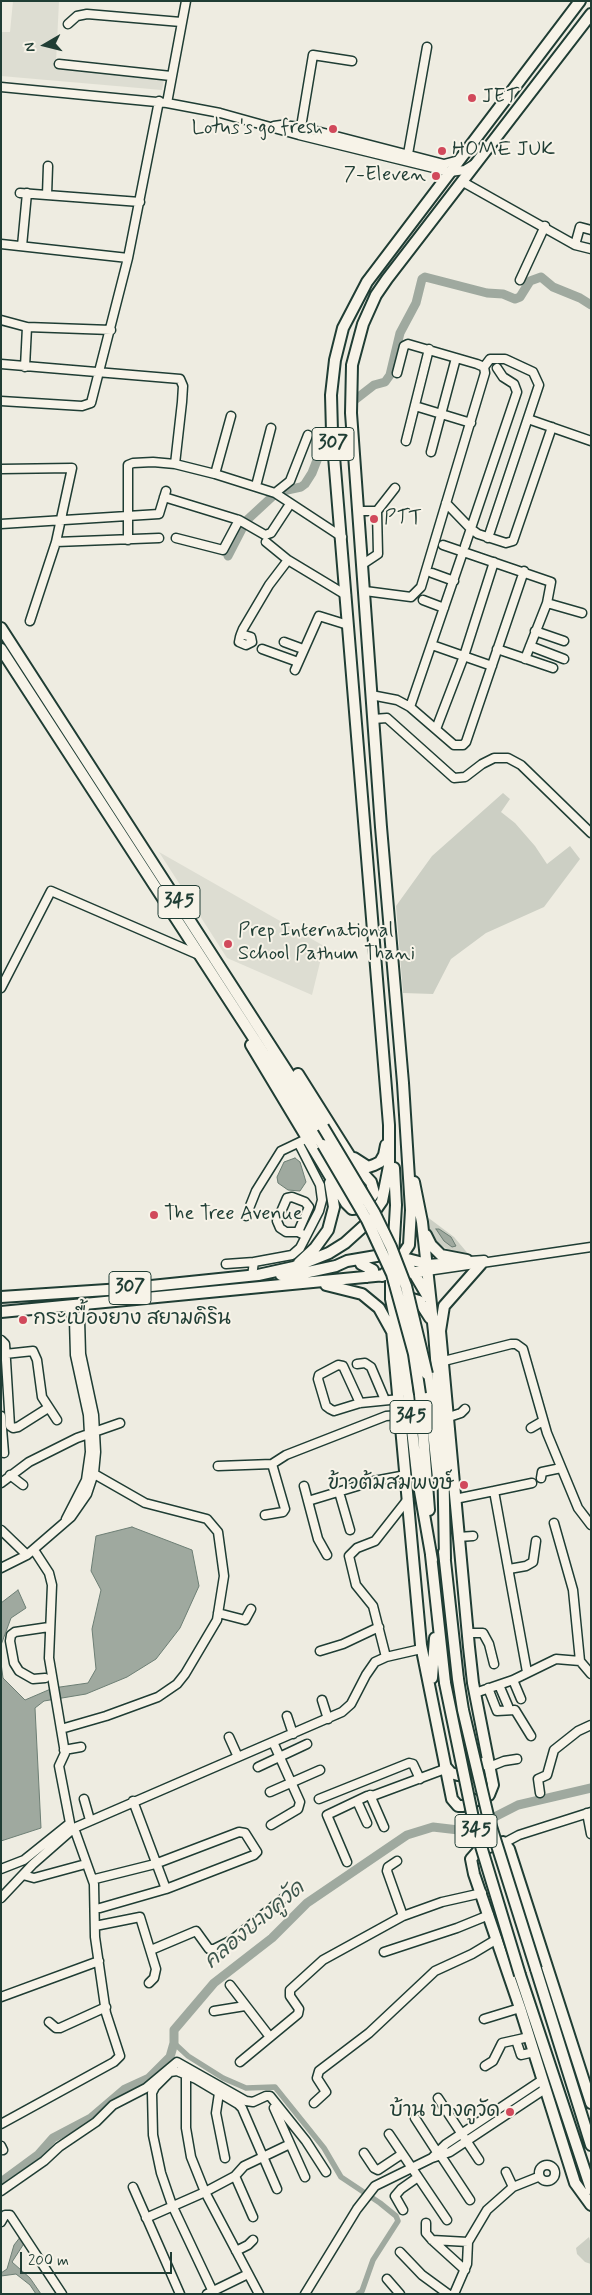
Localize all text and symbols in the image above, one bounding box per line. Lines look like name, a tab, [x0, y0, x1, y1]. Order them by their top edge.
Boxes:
north arrow	[20, 20, 70, 70]
text: N	[21, 41, 40, 53]
place label: JET	[482, 86, 519, 110]
marker: JET	[466, 92, 478, 104]
place label: Lotus's go fresh	[192, 117, 323, 141]
marker: Lotus's go fresh	[327, 123, 339, 135]
place label: HOME JUK	[452, 139, 555, 163]
marker: HOME JUK	[436, 145, 448, 157]
place label: 7-Eleven	[344, 164, 426, 188]
marker: 7-Eleven	[430, 170, 442, 182]
road number: 307	[312, 428, 354, 460]
place label: PTT	[384, 507, 422, 531]
marker: PTT	[368, 513, 380, 525]
road number: 345	[158, 886, 200, 919]
place label: Prep International School Pathum Thani	[238, 920, 415, 967]
marker: Prep International School Pathum Thani	[222, 938, 234, 950]
place label: The Tree Avenue	[164, 1203, 303, 1227]
marker: The Tree Avenue	[148, 1209, 160, 1221]
road number: 307	[109, 1272, 151, 1305]
place label: กระเบื้องยาง สยามคิริน	[33, 1308, 231, 1332]
marker: กระเบื้องยาง สยามคิริน	[17, 1314, 29, 1326]
road number: 345	[390, 1400, 432, 1434]
place label: ข้าวต้มสมพงษ์	[328, 1473, 454, 1497]
marker: ข้าวต้มสมพงษ์	[458, 1479, 470, 1491]
road number: 345	[455, 1814, 497, 1848]
water label: คลองบางคูวัด	[200, 1877, 310, 1975]
place label: บ้าน บางคูวัด	[390, 2100, 500, 2124]
marker: บ้าน บางคูวัด	[504, 2106, 516, 2118]
scale bar	[22, 2242, 175, 2274]
text: 200 m	[28, 2251, 69, 2271]

